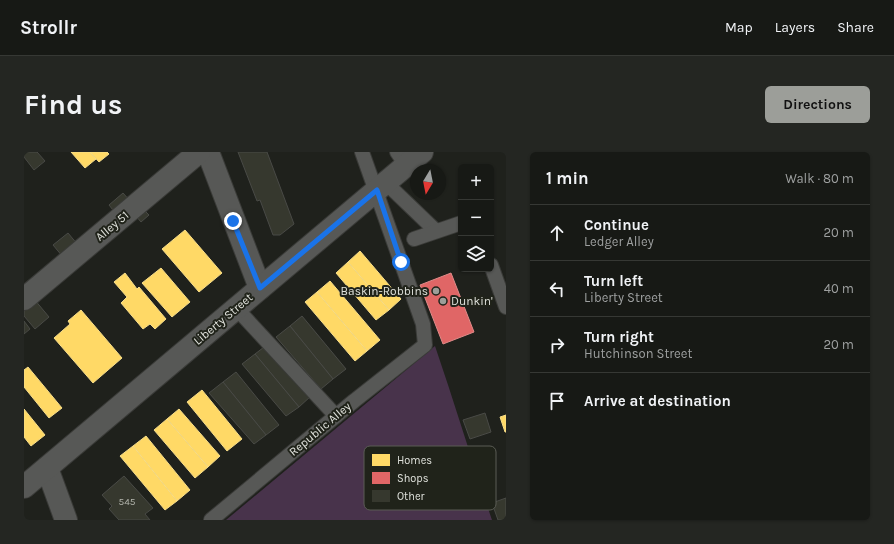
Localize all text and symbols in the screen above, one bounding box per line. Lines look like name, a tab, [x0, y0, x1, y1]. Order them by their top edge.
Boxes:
text: Strollr	[20, 17, 77, 39]
text: Map	[725, 19, 753, 36]
text: Layers	[775, 19, 815, 36]
text: Share	[837, 19, 874, 36]
button: Directions	[765, 86, 870, 123]
text: Find us	[24, 88, 123, 121]
north arrow	[410, 164, 446, 200]
map controls	[458, 164, 494, 272]
button: +	[458, 164, 494, 200]
text: 1 min	[546, 168, 589, 188]
text: Walk · 80 m	[785, 171, 854, 186]
button: −	[458, 200, 494, 236]
street label: Alley 51	[93, 208, 131, 244]
route end	[224, 212, 242, 230]
text: Continue	[584, 216, 649, 234]
icon: ahead	[546, 222, 568, 244]
text: 20 m	[824, 225, 854, 240]
text: Ledger Alley	[584, 234, 654, 249]
button: layers	[458, 236, 494, 272]
route start	[392, 253, 410, 271]
text: Turn left	[584, 272, 643, 290]
icon: left	[546, 278, 568, 300]
text: 40 m	[824, 281, 854, 296]
place label: Baskin-Robbins	[341, 284, 428, 298]
marker: Baskin-Robbins	[431, 286, 441, 296]
street label: Liberty Street	[191, 290, 256, 348]
text: Liberty Street	[584, 290, 663, 305]
place label: Dunkin'	[451, 294, 493, 308]
marker: Dunkin'	[438, 296, 448, 306]
text: Turn right	[584, 328, 654, 346]
icon: right	[546, 334, 568, 356]
text: 20 m	[824, 337, 854, 352]
text: Hutchinson Street	[584, 346, 692, 361]
icon: arrive	[546, 390, 568, 412]
text: Arrive at destination	[584, 392, 731, 410]
street label: Republic Alley	[286, 399, 354, 459]
legend	[364, 446, 496, 510]
text: Homes	[397, 454, 432, 467]
text: Shops	[397, 472, 429, 485]
text: Other	[397, 490, 425, 503]
house number: 545	[119, 496, 136, 508]

